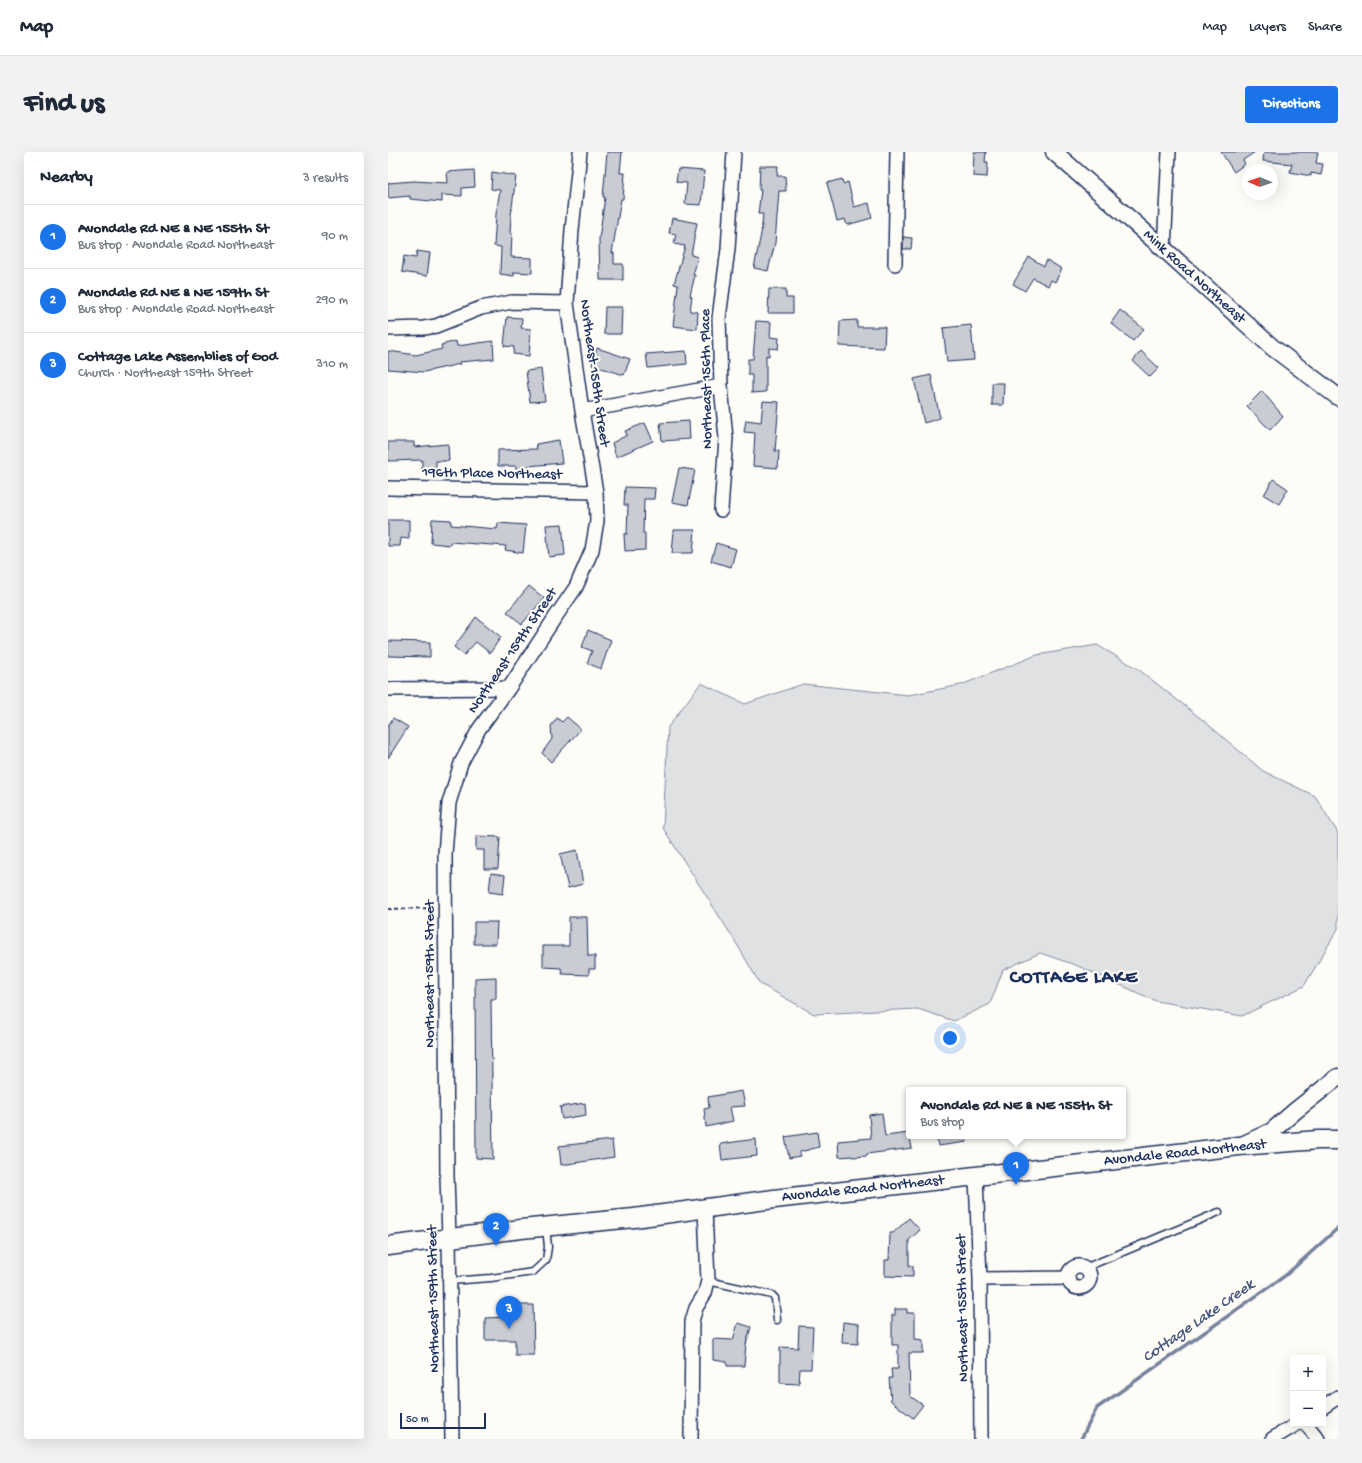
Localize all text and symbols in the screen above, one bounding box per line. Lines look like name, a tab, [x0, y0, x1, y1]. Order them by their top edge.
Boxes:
text: Map	[20, 16, 53, 39]
text: Map	[1203, 19, 1227, 36]
text: Layers	[1249, 19, 1286, 36]
text: Share	[1308, 19, 1342, 36]
button: Directions	[1245, 86, 1338, 123]
text: Find us	[24, 88, 104, 121]
north arrow	[1242, 164, 1278, 200]
text: Nearby	[40, 168, 93, 188]
text: 3 results	[303, 171, 348, 186]
text: Avondale Rd NE & NE 155th St	[78, 220, 269, 238]
street label: Mink Road Northeast	[1139, 226, 1251, 329]
text: 1	[50, 229, 56, 244]
text: 90 m	[322, 229, 348, 244]
text: Bus stop · Avondale Road Northeast	[78, 238, 274, 253]
text: Avondale Rd NE & NE 159th St	[78, 284, 268, 302]
text: 2	[50, 293, 56, 308]
text: 290 m	[315, 293, 348, 308]
street label: Northeast 158th Street	[575, 298, 613, 450]
text: Bus stop · Avondale Road Northeast	[78, 302, 274, 317]
street label: Northeast 156th Place	[697, 308, 717, 449]
text: Cottage Lake Assemblies of God	[78, 348, 278, 366]
text: 3	[50, 357, 56, 372]
text: 310 m	[316, 357, 348, 372]
text: Church · Northeast 159th Street	[78, 366, 252, 381]
street label: 196th Place Northeast	[421, 464, 564, 484]
street label: Northeast 159th Street	[464, 583, 563, 717]
street label: Northeast 159th Street	[421, 898, 439, 1048]
district label: COTTAGE LAKE	[1009, 967, 1138, 990]
your location	[940, 1028, 960, 1048]
popup	[906, 1087, 1126, 1139]
text: Avondale Rd NE & NE 155th St	[921, 1097, 1111, 1115]
text: Bus stop	[921, 1115, 964, 1130]
street label: Avondale Road Northeast	[1103, 1135, 1269, 1170]
pin: 1	[1003, 1152, 1029, 1185]
street label: Avondale Road Northeast	[781, 1171, 947, 1206]
pin: 2	[483, 1213, 509, 1246]
street label: Northeast 159th Street	[424, 1223, 444, 1373]
street label: Northeast 155th Street	[953, 1232, 973, 1382]
water label: Cottage Lake Creek	[1139, 1275, 1260, 1368]
pin: 3	[496, 1296, 522, 1329]
map controls	[1290, 1355, 1326, 1427]
button: +	[1290, 1355, 1326, 1391]
button: −	[1290, 1391, 1326, 1427]
scale bar	[400, 1411, 486, 1430]
text: 50 m	[406, 1414, 428, 1426]

